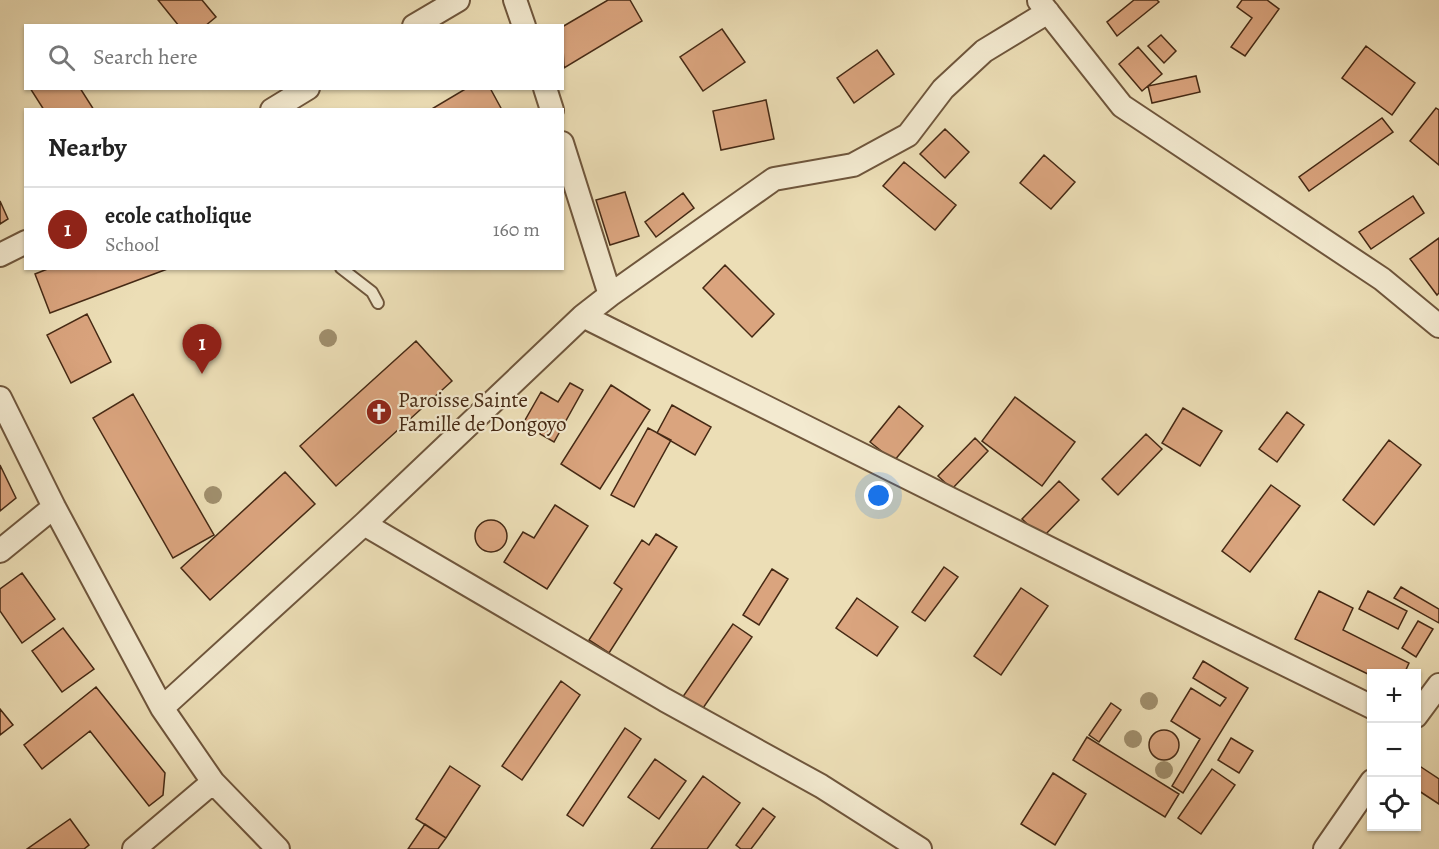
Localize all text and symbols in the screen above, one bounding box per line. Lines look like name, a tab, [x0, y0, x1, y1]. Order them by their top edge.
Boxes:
search box	[24, 24, 564, 90]
icon: search	[45, 41, 78, 74]
text: Search here	[93, 42, 198, 72]
text: Nearby	[48, 130, 127, 165]
text: ecole catholique	[105, 201, 252, 231]
text: 1	[64, 216, 71, 243]
text: 160 m	[493, 216, 540, 243]
text: School	[105, 231, 159, 258]
pin: 1	[182, 324, 222, 374]
place label: Paroisse Sainte Famille de Dongoyo	[398, 386, 567, 438]
church icon: Paroisse Sainte Famille de Dongoyo	[364, 397, 394, 427]
your location	[864, 481, 893, 510]
map controls	[1367, 669, 1421, 831]
button: +	[1367, 669, 1421, 723]
button: −	[1367, 723, 1421, 777]
button: locate	[1367, 777, 1421, 831]

